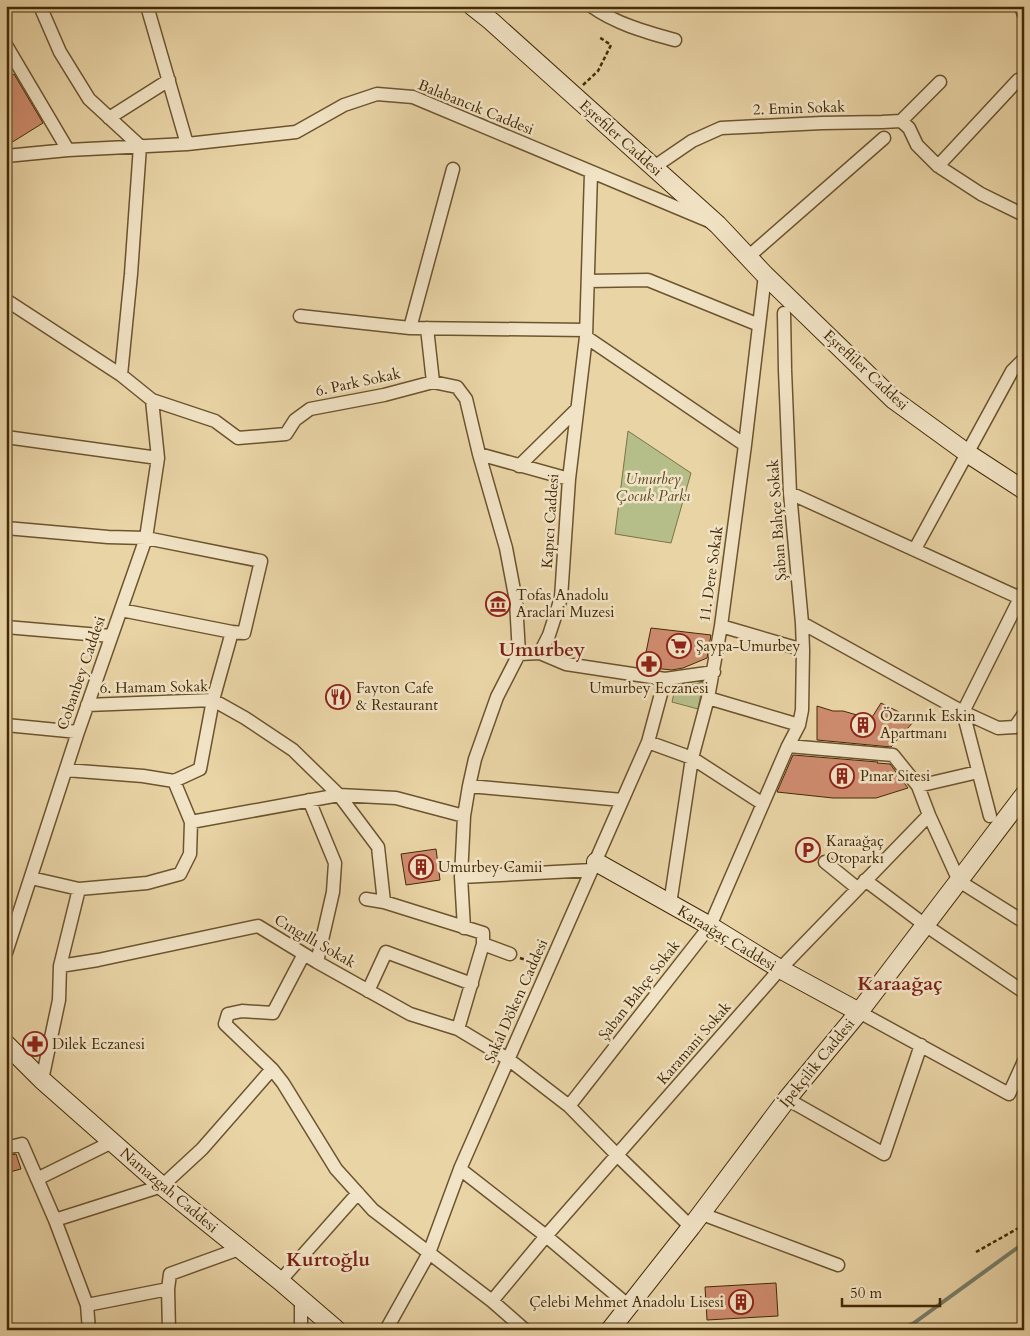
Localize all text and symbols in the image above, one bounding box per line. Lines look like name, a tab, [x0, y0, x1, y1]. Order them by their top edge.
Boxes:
street label: Balabancık Caddesi	[415, 75, 537, 139]
street label: Eşrefiler Caddesi	[575, 95, 667, 181]
street label: 2. Emin Sokak	[752, 96, 846, 120]
street label: Eşrefliler Caddesi	[819, 325, 913, 415]
street label: 6. Park Sokak	[314, 363, 402, 401]
street label: Şaban Bahçe Sokak	[763, 459, 791, 581]
park label: Umurbey Çocuk Parkı	[616, 469, 690, 506]
street label: Kapıcı Caddesi	[537, 473, 563, 569]
street label: 11. Dere Sokak	[694, 525, 728, 623]
place label: Tofas Anadolu Araclari Muzesi	[516, 585, 615, 622]
museum icon: Tofas Anadolu Araclari Muzesi	[485, 591, 511, 617]
street label: Cobanbey Caddesi	[52, 613, 110, 733]
supermarket icon: Şaypa-Umurbey	[666, 633, 692, 659]
district label: Umurbey	[499, 636, 586, 663]
place label: Şaypa-Umurbey	[696, 636, 801, 656]
pharmacy icon: Umurbey Eczanesi	[636, 651, 662, 677]
street label: 6. Hamam Sokak	[100, 676, 208, 698]
place label: Fayton Cafe & Restaurant	[356, 678, 438, 715]
place label: Umurbey Eczanesi	[589, 678, 709, 698]
restaurant icon: Fayton Cafe & Restaurant	[325, 684, 351, 710]
place label: Özarınık Eskin Apartmanı	[880, 706, 976, 743]
building icon: Özarınık Eskin Apartmanı	[850, 712, 876, 738]
building icon: Pınar Sitesi	[829, 763, 855, 789]
place label: Pınar Sitesi	[860, 766, 930, 786]
place label: Karaağaç Otoparkı	[826, 831, 884, 868]
parking icon: Karaağaç Otoparkı	[795, 837, 821, 863]
building icon: Umurbey Camii	[408, 854, 434, 880]
place label: Umurbey Camii	[438, 857, 543, 877]
street label: Karaağaç Caddesi	[674, 901, 780, 975]
street label: Cıngıllı Sokak	[271, 910, 359, 972]
street label: Sakal Döken Caddesi	[480, 936, 552, 1066]
street label: Şaban Bahçe Sokak	[594, 936, 684, 1044]
district label: Karaağaç	[857, 970, 943, 997]
street label: Karamani Sokak	[652, 997, 736, 1089]
street label: İpekçilik Caddesi	[775, 1014, 859, 1112]
pharmacy icon: Dilek Eczanesi	[22, 1031, 48, 1057]
place label: Dilek Eczanesi	[52, 1034, 145, 1054]
street label: Namazgah Caddesi	[116, 1143, 222, 1237]
district label: Kurtoğlu	[286, 1246, 370, 1273]
scale bar	[842, 1276, 940, 1308]
text: 50 m	[850, 1283, 882, 1303]
building icon: Çelebi Mehmet Anadolu Lisesi	[728, 1289, 754, 1315]
place label: Çelebi Mehmet Anadolu Lisesi	[529, 1292, 724, 1312]

